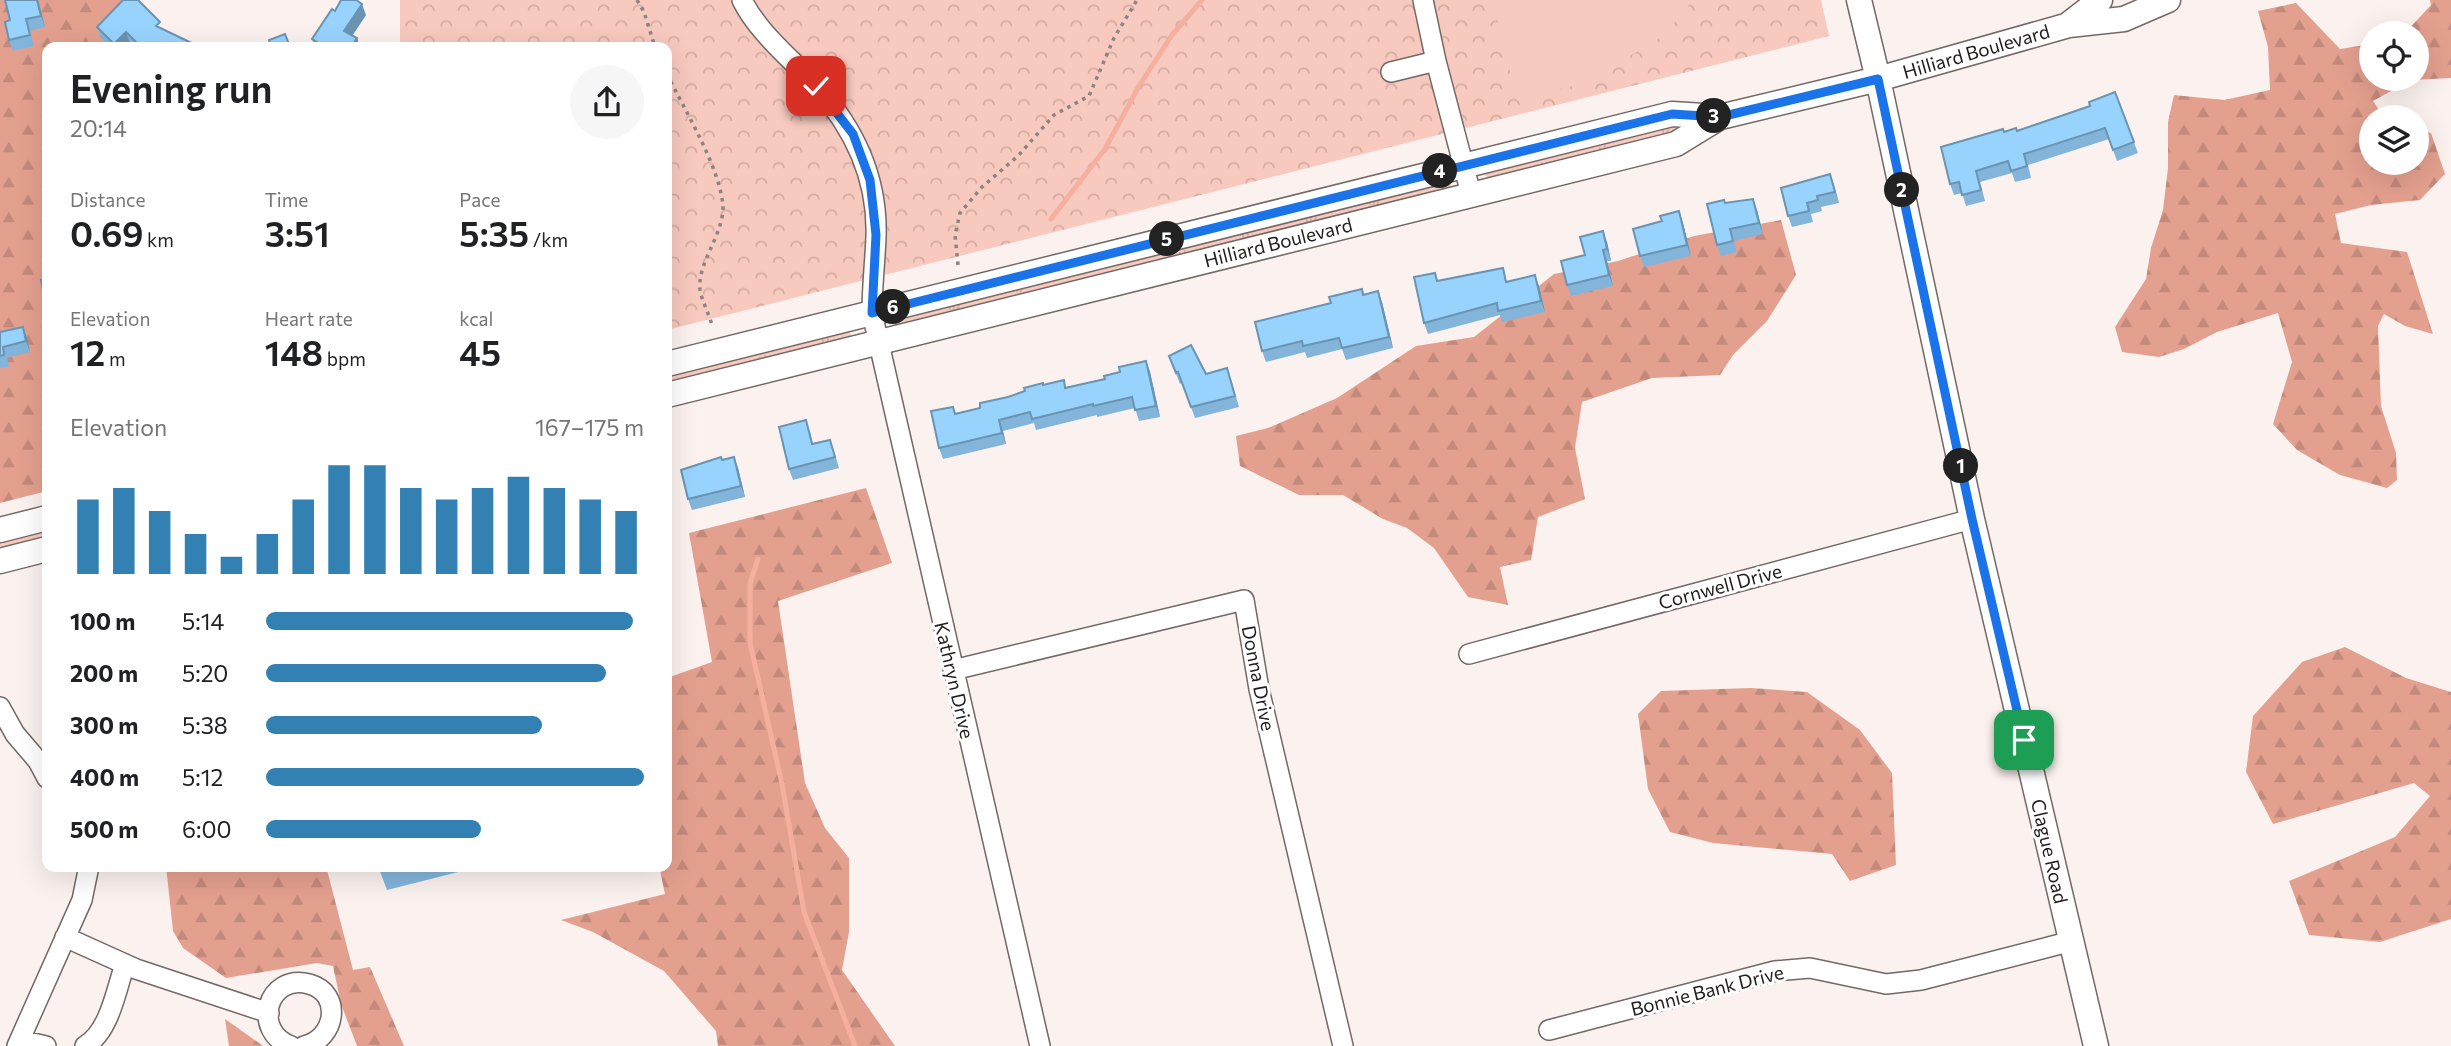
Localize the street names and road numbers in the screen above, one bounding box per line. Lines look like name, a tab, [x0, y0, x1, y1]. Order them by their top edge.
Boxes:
street label: Hilliard Boulevard	[1900, 19, 2052, 83]
street label: Hilliard Boulevard	[1201, 212, 1355, 272]
street label: Cornwell Drive	[1656, 558, 1784, 614]
street label: Kathryn Drive	[930, 619, 980, 741]
street label: Donna Drive	[1238, 623, 1280, 733]
street label: Clague Road	[2027, 796, 2073, 906]
street label: Bonnie Bank Drive	[1628, 960, 1786, 1020]

